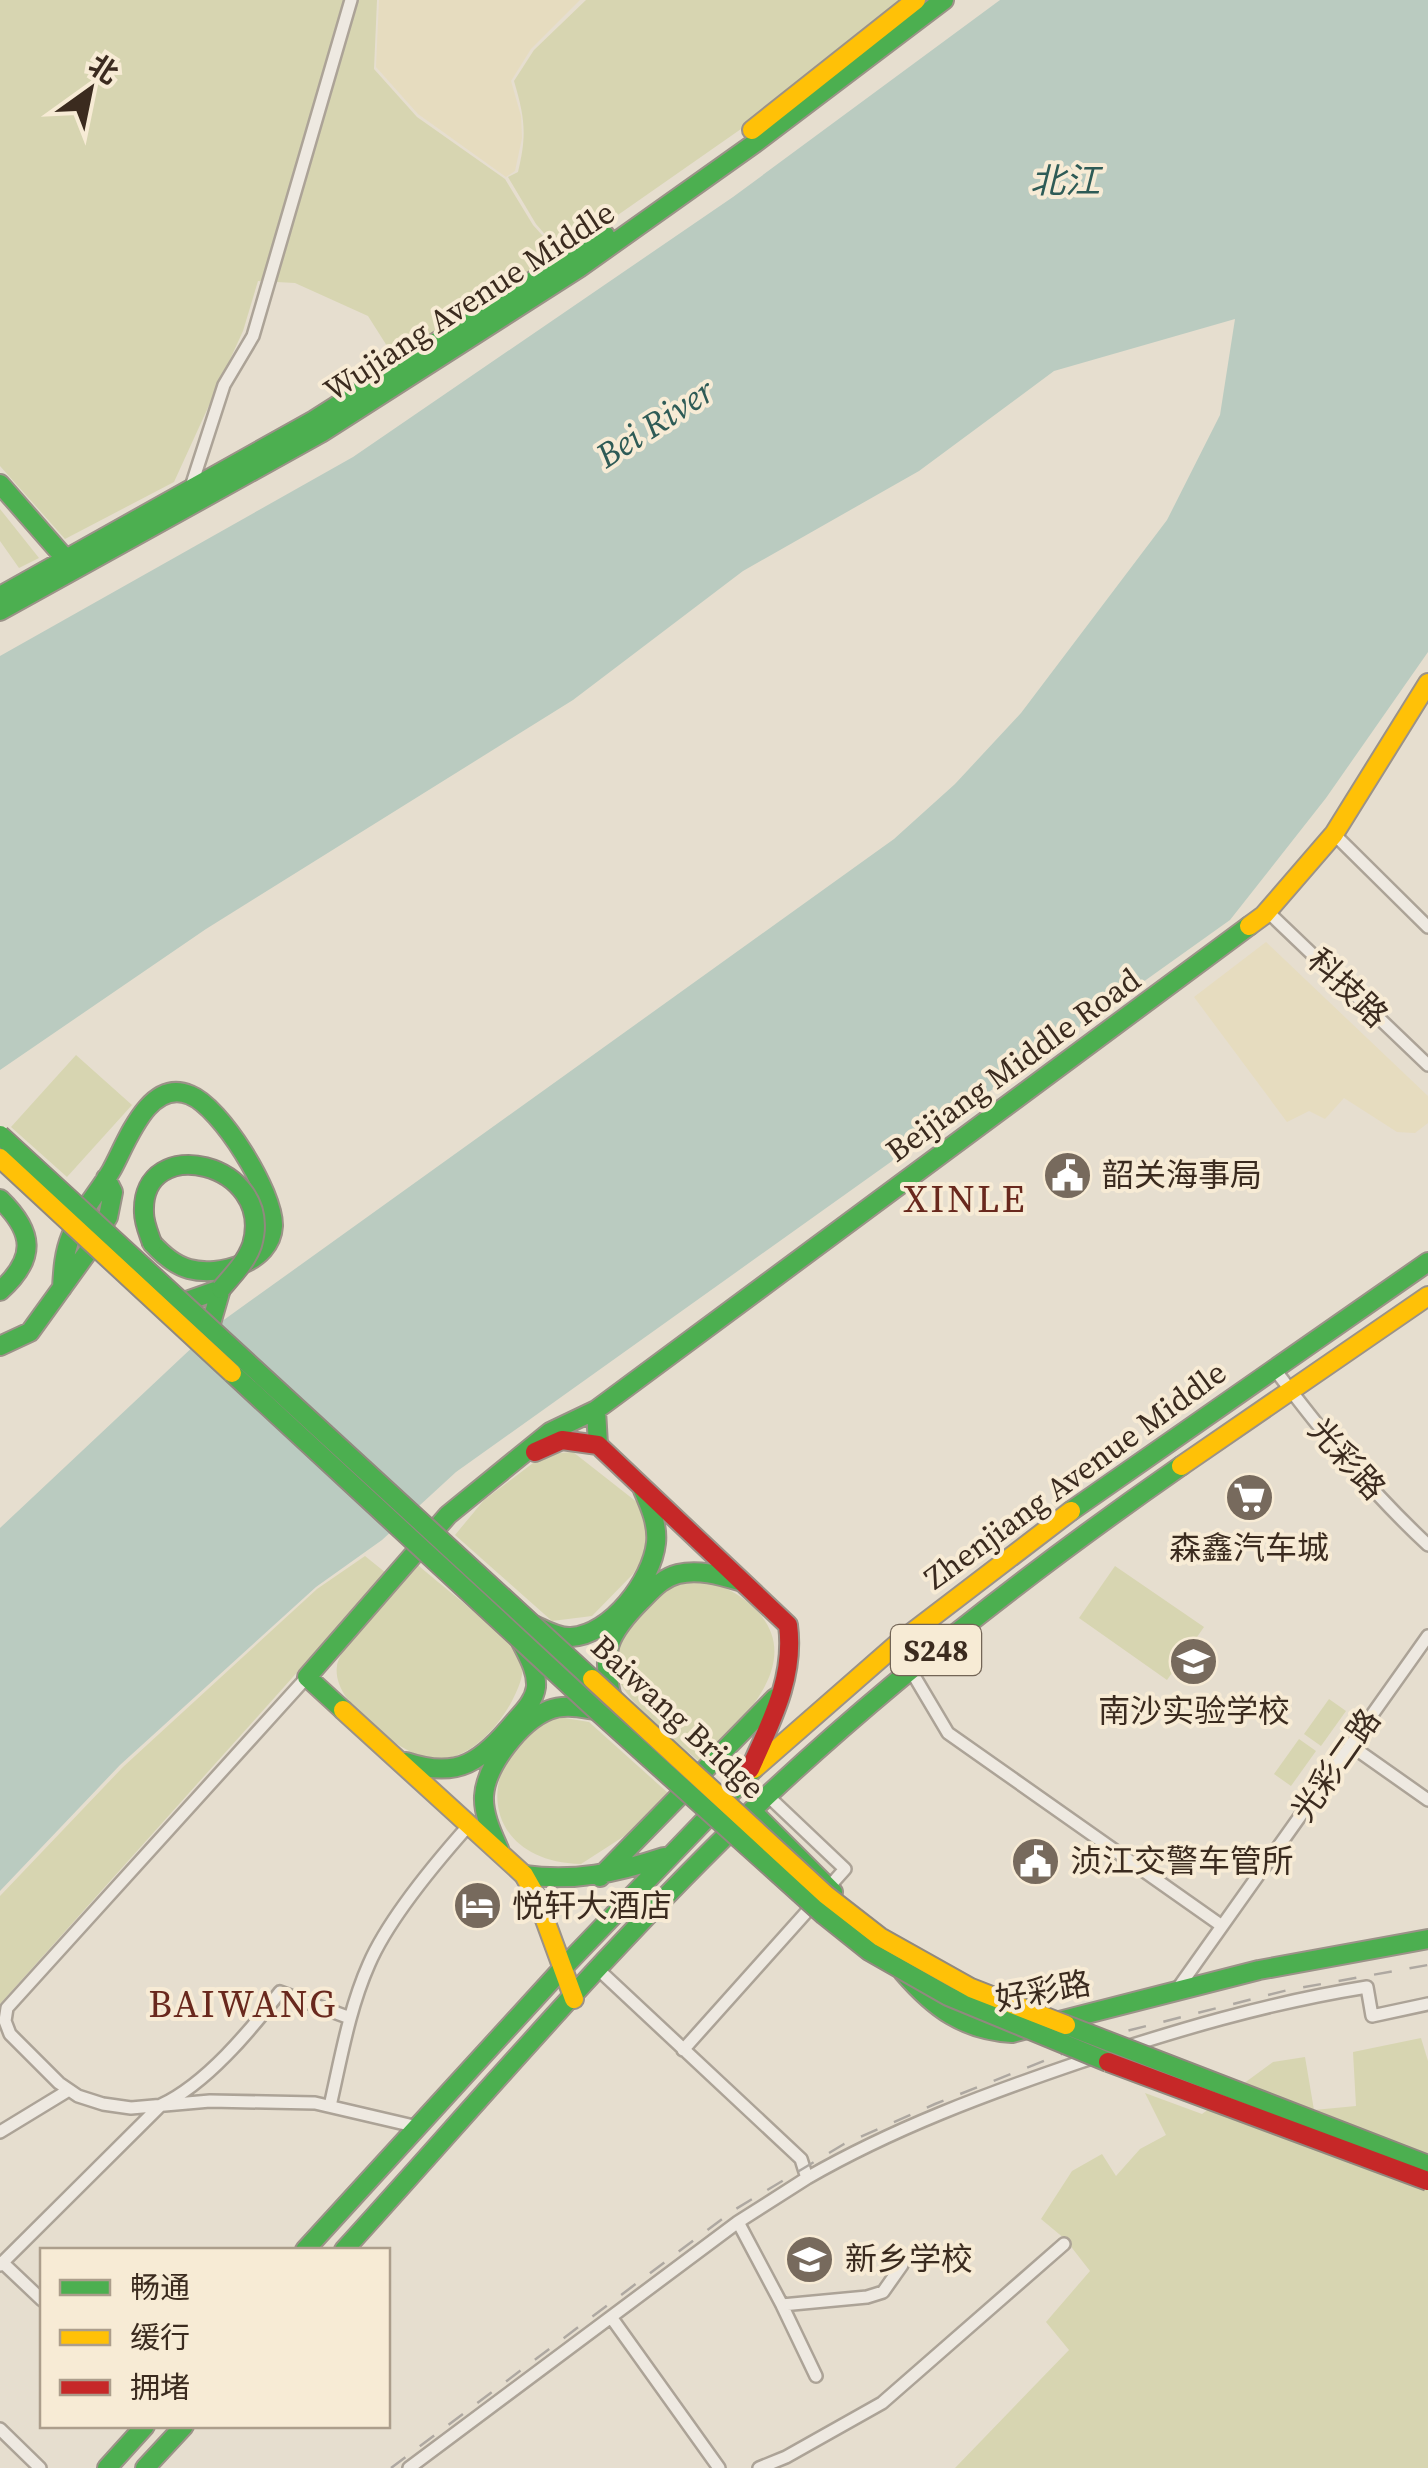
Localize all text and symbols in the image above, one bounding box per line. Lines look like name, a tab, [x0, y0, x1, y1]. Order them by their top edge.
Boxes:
north arrow	[40, 40, 140, 140]
text: 北	[82, 45, 126, 93]
water label: 北江	[1030, 157, 1104, 205]
street label: Wujiang Avenue Middle	[315, 190, 623, 412]
water label: Bei River	[586, 366, 724, 480]
street label: 科技路	[1298, 939, 1398, 1037]
street label: Beijiang Middle Road	[877, 958, 1149, 1172]
public building icon: 韶关海事局	[1041, 1149, 1093, 1201]
place label: 韶关海事局	[1102, 1153, 1262, 1197]
district label: XINLE	[903, 1173, 1027, 1225]
street label: Zhenjiang Avenue Middle	[915, 1350, 1235, 1600]
street label: 光彩路	[1299, 1409, 1395, 1509]
supermarket icon: 森鑫汽车城	[1223, 1472, 1275, 1524]
place label: 森鑫汽车城	[1169, 1526, 1329, 1570]
street label: Baiwang Bridge	[582, 1625, 774, 1809]
road number: S248	[891, 1625, 981, 1675]
school or university icon: 南沙实验学校	[1168, 1635, 1220, 1687]
place label: 南沙实验学校	[1098, 1689, 1290, 1733]
street label: 光彩二路	[1281, 1700, 1391, 1830]
public building icon: 浈江交警车管所	[1009, 1835, 1061, 1887]
place label: 浈江交警车管所	[1070, 1839, 1294, 1883]
hotel icon: 悦轩大酒店	[451, 1880, 503, 1932]
place label: 悦轩大酒店	[512, 1884, 672, 1928]
street label: 好彩路	[992, 1961, 1094, 2021]
district label: BAIWANG	[148, 1978, 338, 2030]
school or university icon: 新乡学校	[784, 2233, 836, 2285]
place label: 新乡学校	[845, 2237, 973, 2281]
legend	[40, 2248, 390, 2428]
text: 畅通	[130, 2267, 190, 2308]
text: 缓行	[130, 2317, 190, 2358]
text: 拥堵	[130, 2367, 190, 2408]

